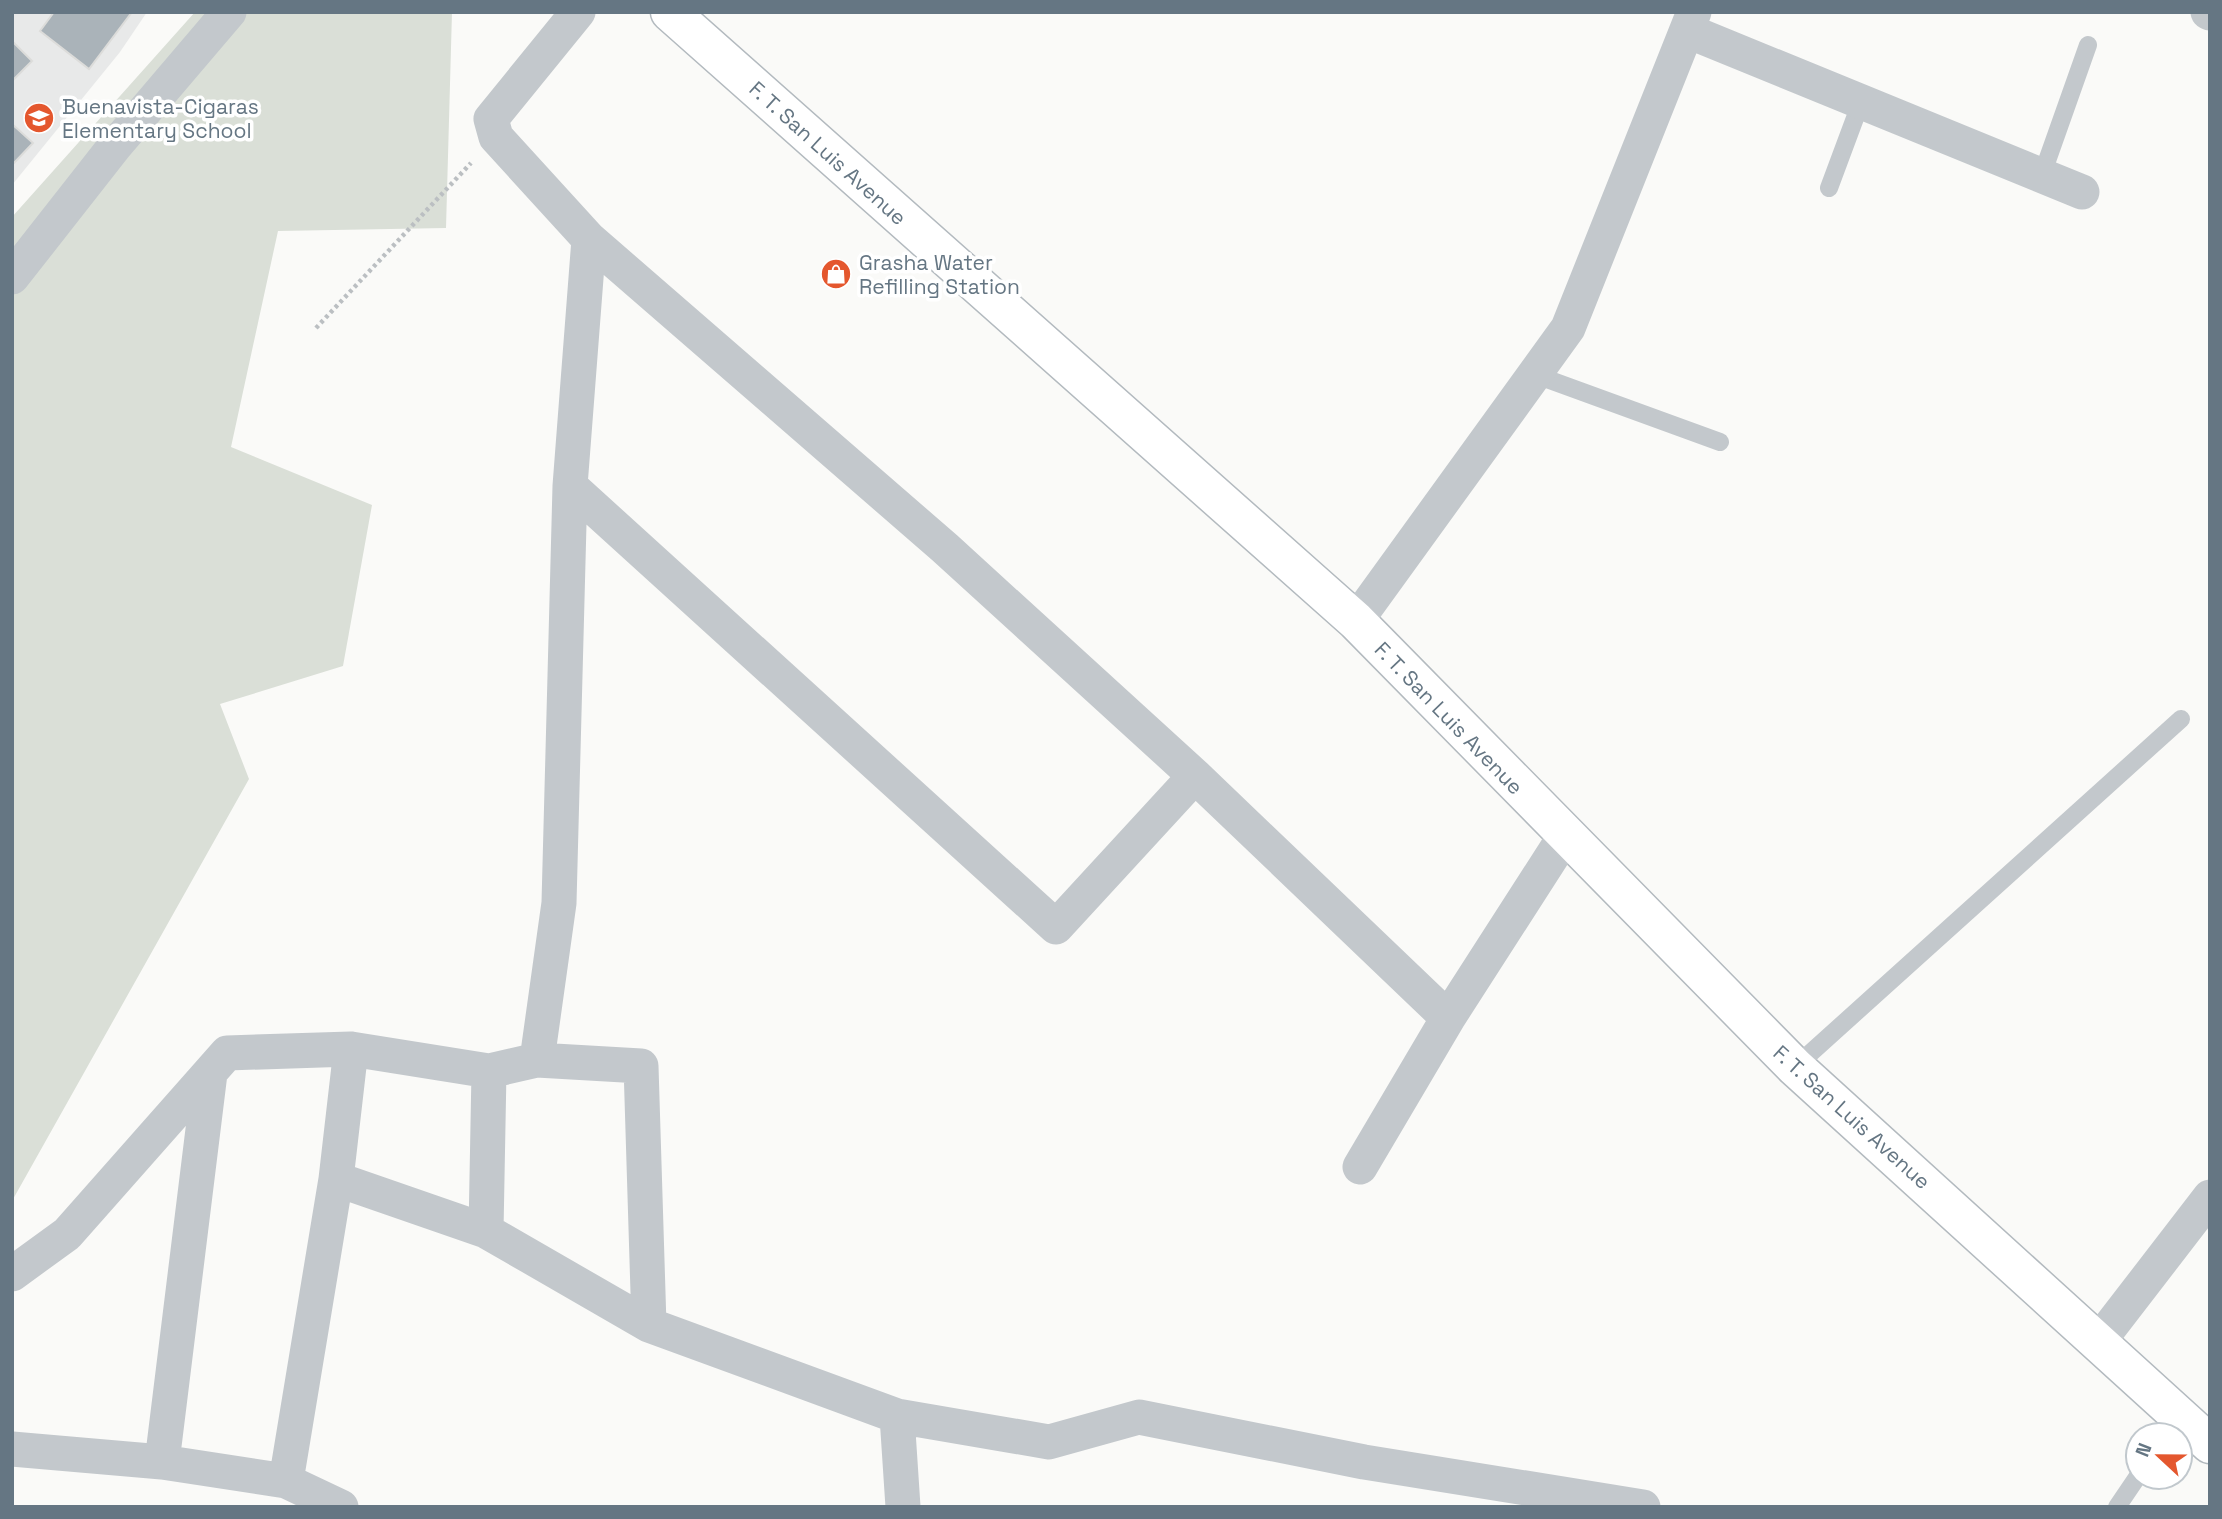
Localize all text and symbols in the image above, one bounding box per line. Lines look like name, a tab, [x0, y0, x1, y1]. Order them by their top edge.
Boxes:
street label: F. T. San Luis Avenue	[744, 75, 912, 231]
place label: Buenavista-Cigaras Elementary School	[62, 93, 259, 144]
school or university icon: Buenavista-Cigaras Elementary School	[22, 101, 56, 135]
place label: Grasha Water Refilling Station	[859, 249, 1020, 300]
shop icon: Grasha Water Refilling Station	[819, 257, 853, 291]
street label: F. T. San Luis Avenue	[1369, 636, 1529, 800]
street label: F. T. San Luis Avenue	[1768, 1039, 1936, 1195]
north arrow	[2124, 1421, 2194, 1491]
text: N	[2130, 1439, 2158, 1460]

